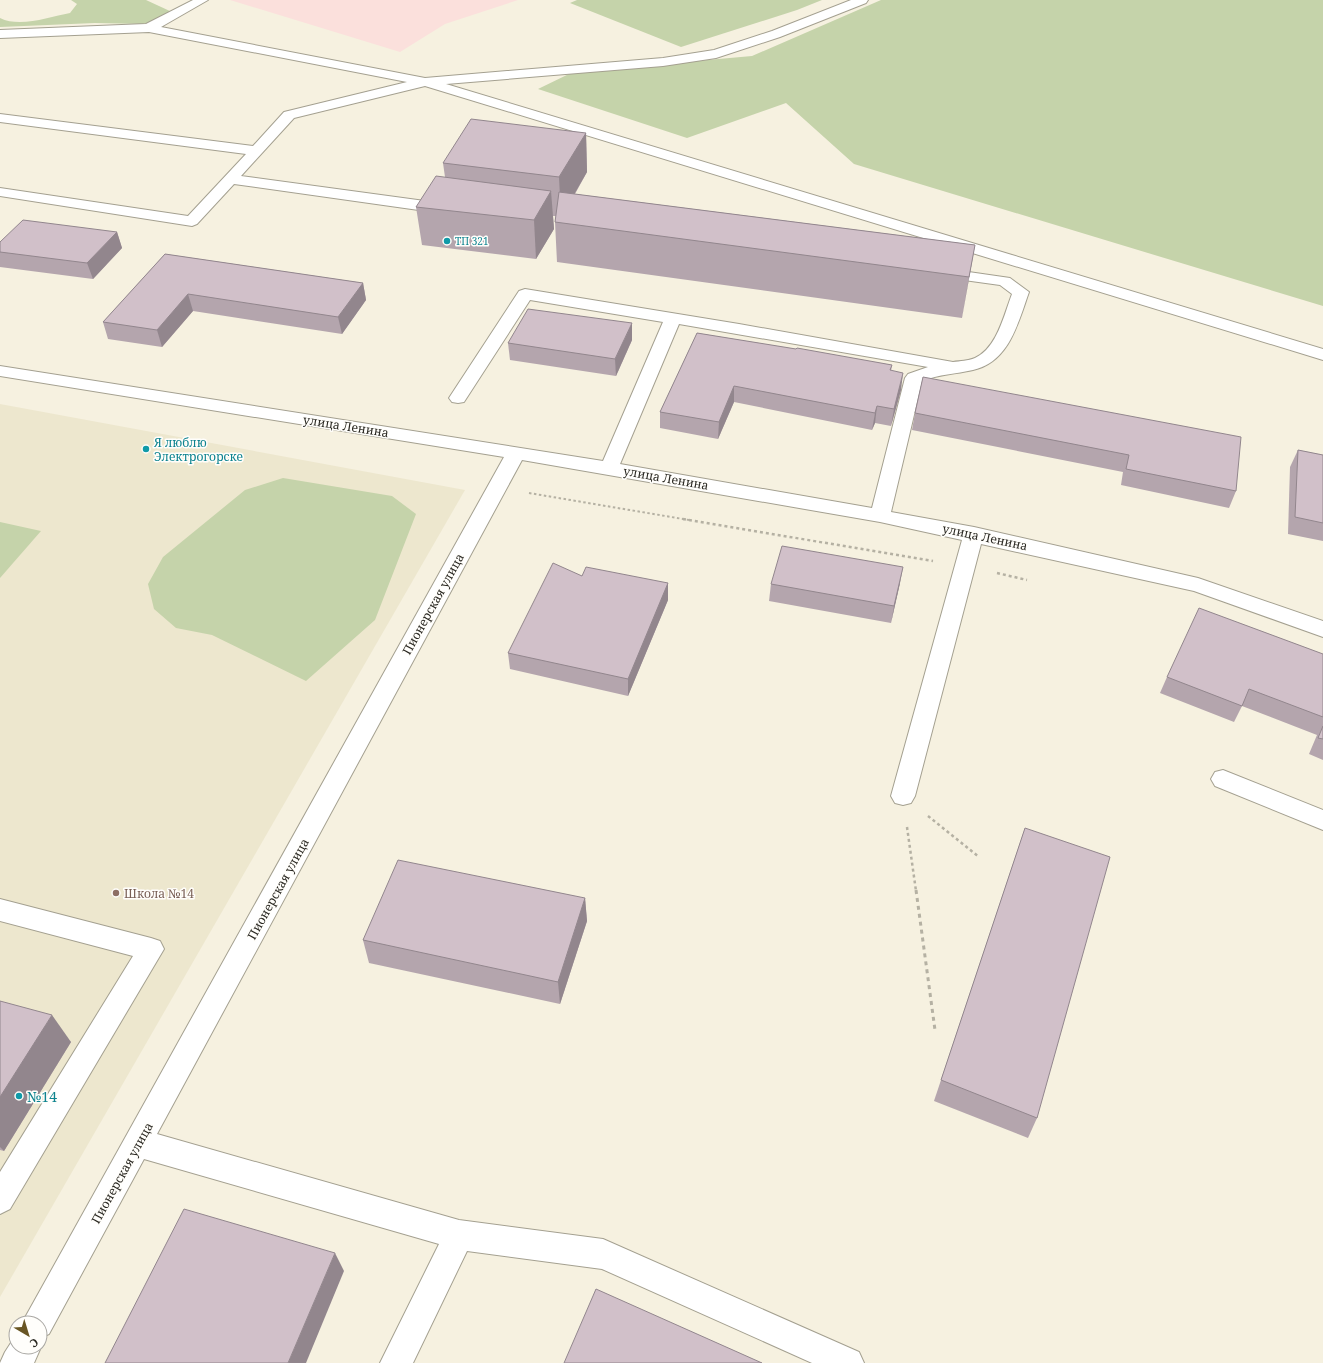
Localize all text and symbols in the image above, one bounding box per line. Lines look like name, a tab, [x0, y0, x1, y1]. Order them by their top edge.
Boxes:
place label: ТП 321	[455, 234, 488, 248]
marker: ТП 321	[442, 236, 452, 246]
street label: улица Ленина	[302, 411, 390, 441]
place label: Я люблю Электрогорске	[153, 434, 243, 465]
marker: Я люблю Электрогорске	[141, 444, 151, 454]
street label: улица Ленина	[622, 462, 710, 494]
street label: улица Ленина	[941, 520, 1029, 554]
street label: Пионерская улица	[398, 550, 468, 658]
street label: Пионерская улица	[243, 835, 313, 943]
place label: Школа №14	[124, 885, 194, 902]
marker: Школа №14	[111, 888, 121, 898]
place label: №14	[27, 1087, 57, 1106]
marker: №14	[14, 1091, 24, 1101]
street label: Пионерская улица	[87, 1119, 157, 1227]
north arrow	[8, 1315, 48, 1355]
text: С	[27, 1335, 42, 1351]

